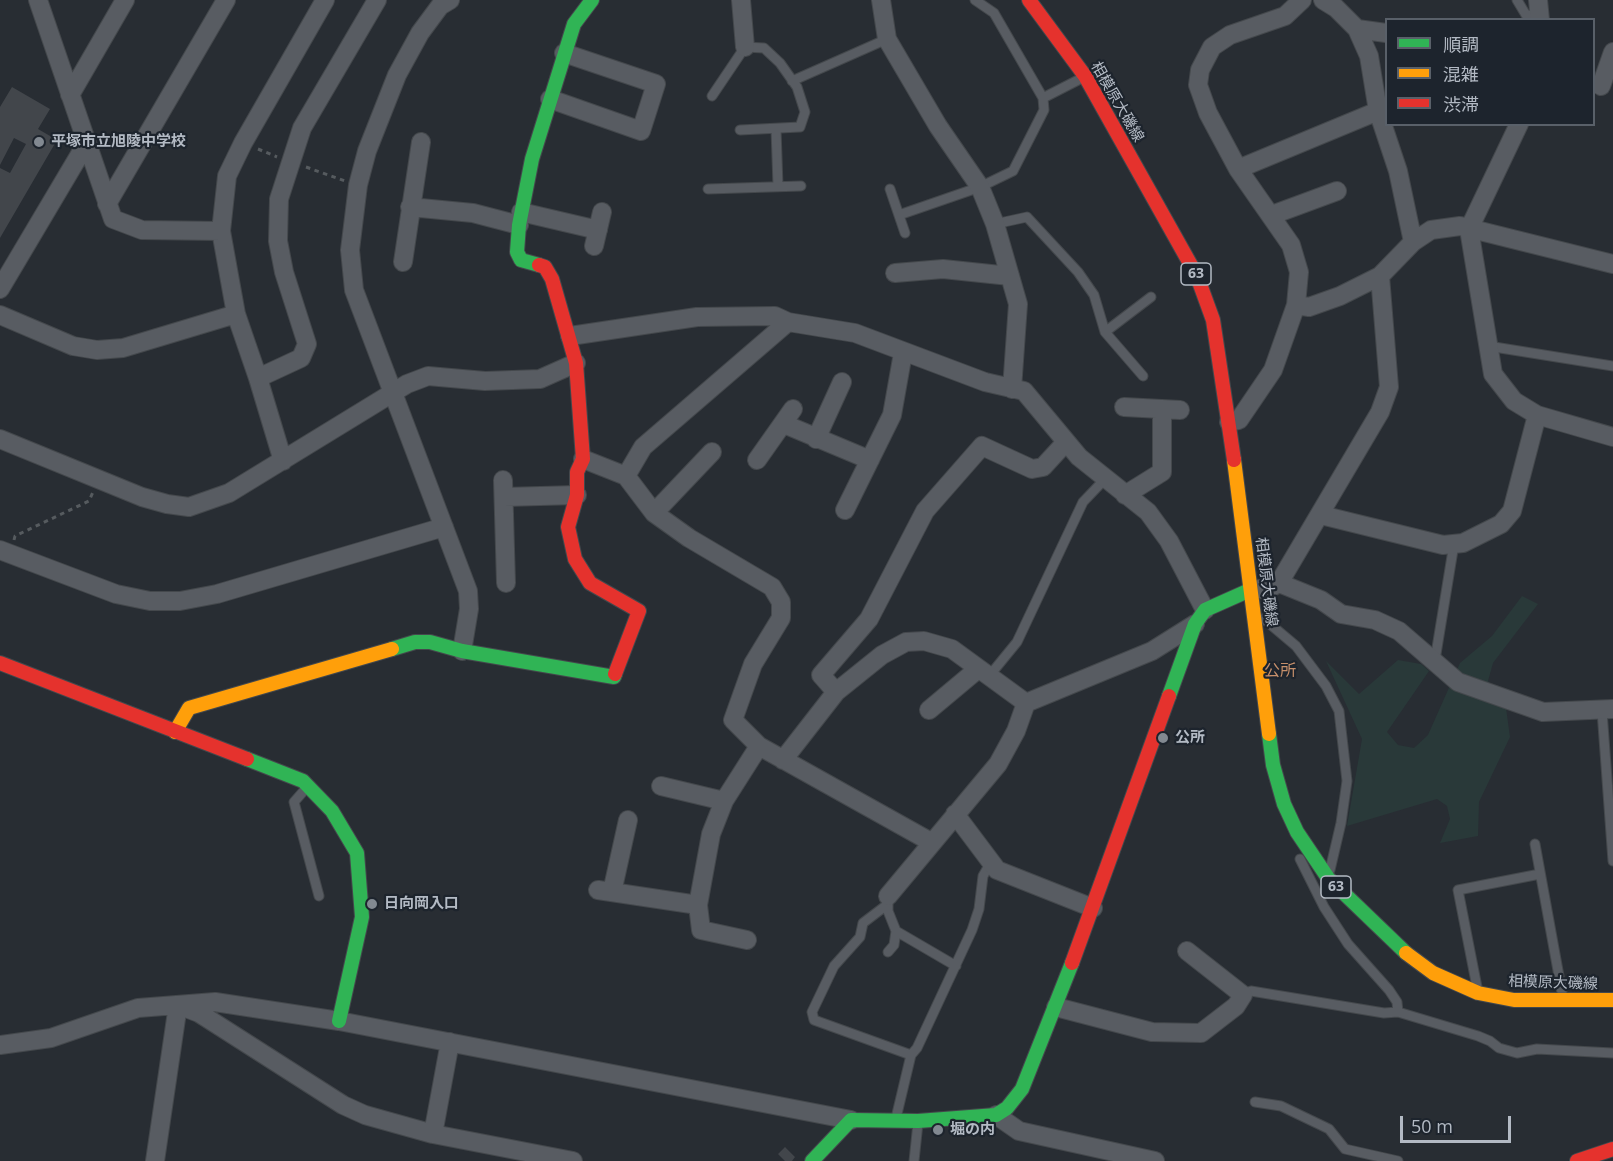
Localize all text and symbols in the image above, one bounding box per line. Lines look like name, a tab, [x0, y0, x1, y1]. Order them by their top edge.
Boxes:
legend	[1385, 18, 1595, 126]
text: 順調	[1443, 32, 1479, 56]
street label: 相模原大磯線	[1087, 59, 1147, 145]
text: 混雑	[1443, 62, 1479, 86]
text: 渋滞	[1443, 92, 1479, 116]
place label: 平塚市立旭陵中学校	[51, 133, 186, 151]
marker: 平塚市立旭陵中学校	[32, 135, 46, 149]
road number: 63	[1181, 263, 1211, 285]
street label: 相模原大磯線	[1252, 536, 1280, 628]
district label: 公所	[1264, 661, 1296, 681]
place label: 公所	[1175, 729, 1205, 747]
marker: 公所	[1156, 731, 1170, 745]
road number: 63	[1321, 876, 1351, 898]
place label: 日向岡入口	[384, 895, 459, 913]
marker: 日向岡入口	[365, 897, 379, 911]
street label: 相模原大磯線	[1508, 972, 1598, 994]
scale bar	[1403, 1104, 1514, 1142]
text: 50 m	[1411, 1114, 1453, 1138]
place label: 堀の内	[950, 1121, 995, 1139]
marker: 堀の内	[931, 1123, 945, 1137]

